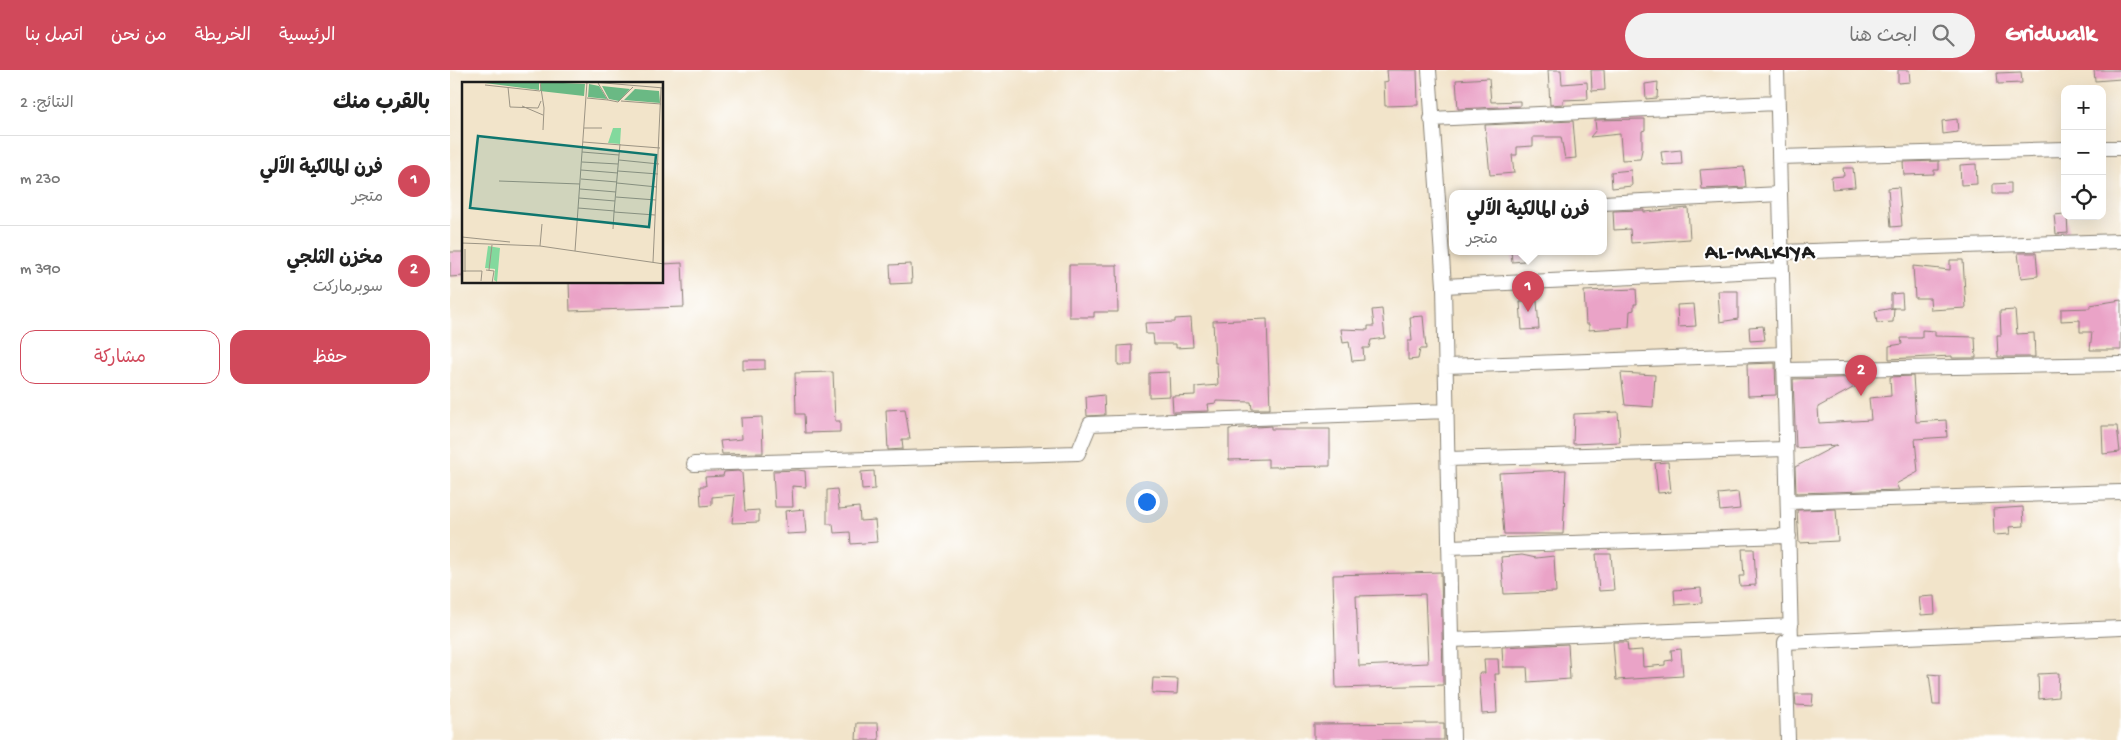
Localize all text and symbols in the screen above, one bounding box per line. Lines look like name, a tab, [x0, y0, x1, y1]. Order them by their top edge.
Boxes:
search box	[1625, 13, 1975, 58]
icon: search	[1929, 21, 1957, 49]
text: Gridwalk	[2005, 21, 2096, 50]
text: اتصل بنا	[25, 26, 83, 47]
text: من نحن	[111, 26, 167, 47]
text: الخريطة	[195, 26, 251, 47]
text: الرئيسية	[279, 26, 335, 47]
text: ابحث هنا	[1849, 26, 1917, 49]
inset map	[462, 82, 664, 284]
map controls	[2061, 85, 2106, 220]
button: +	[2061, 85, 2106, 130]
text: بالقرب منك	[333, 92, 430, 117]
text: النتائج: 2	[20, 95, 74, 114]
button: −	[2061, 130, 2106, 175]
text: فرن المالكية الآلي	[260, 158, 383, 181]
text: 230 m	[20, 171, 60, 190]
text: 1	[411, 171, 417, 190]
button: locate	[2061, 175, 2106, 220]
text: متجر	[352, 189, 383, 208]
popup	[1449, 190, 1607, 255]
text: فرن المالكية الآلي	[1466, 200, 1590, 223]
text: متجر	[1466, 231, 1498, 250]
district label: AL-MALKIYA	[1704, 242, 1816, 267]
text: مخزن الثلجي	[287, 248, 383, 271]
text: 390 m	[20, 261, 61, 280]
text: 2	[410, 261, 418, 280]
pin: 1	[1512, 271, 1544, 312]
text: سوبرماركت	[313, 279, 383, 298]
button: مشاركة	[20, 330, 220, 384]
button: حفظ	[230, 330, 430, 384]
pin: 2	[1845, 355, 1877, 396]
your location	[1134, 489, 1160, 515]

